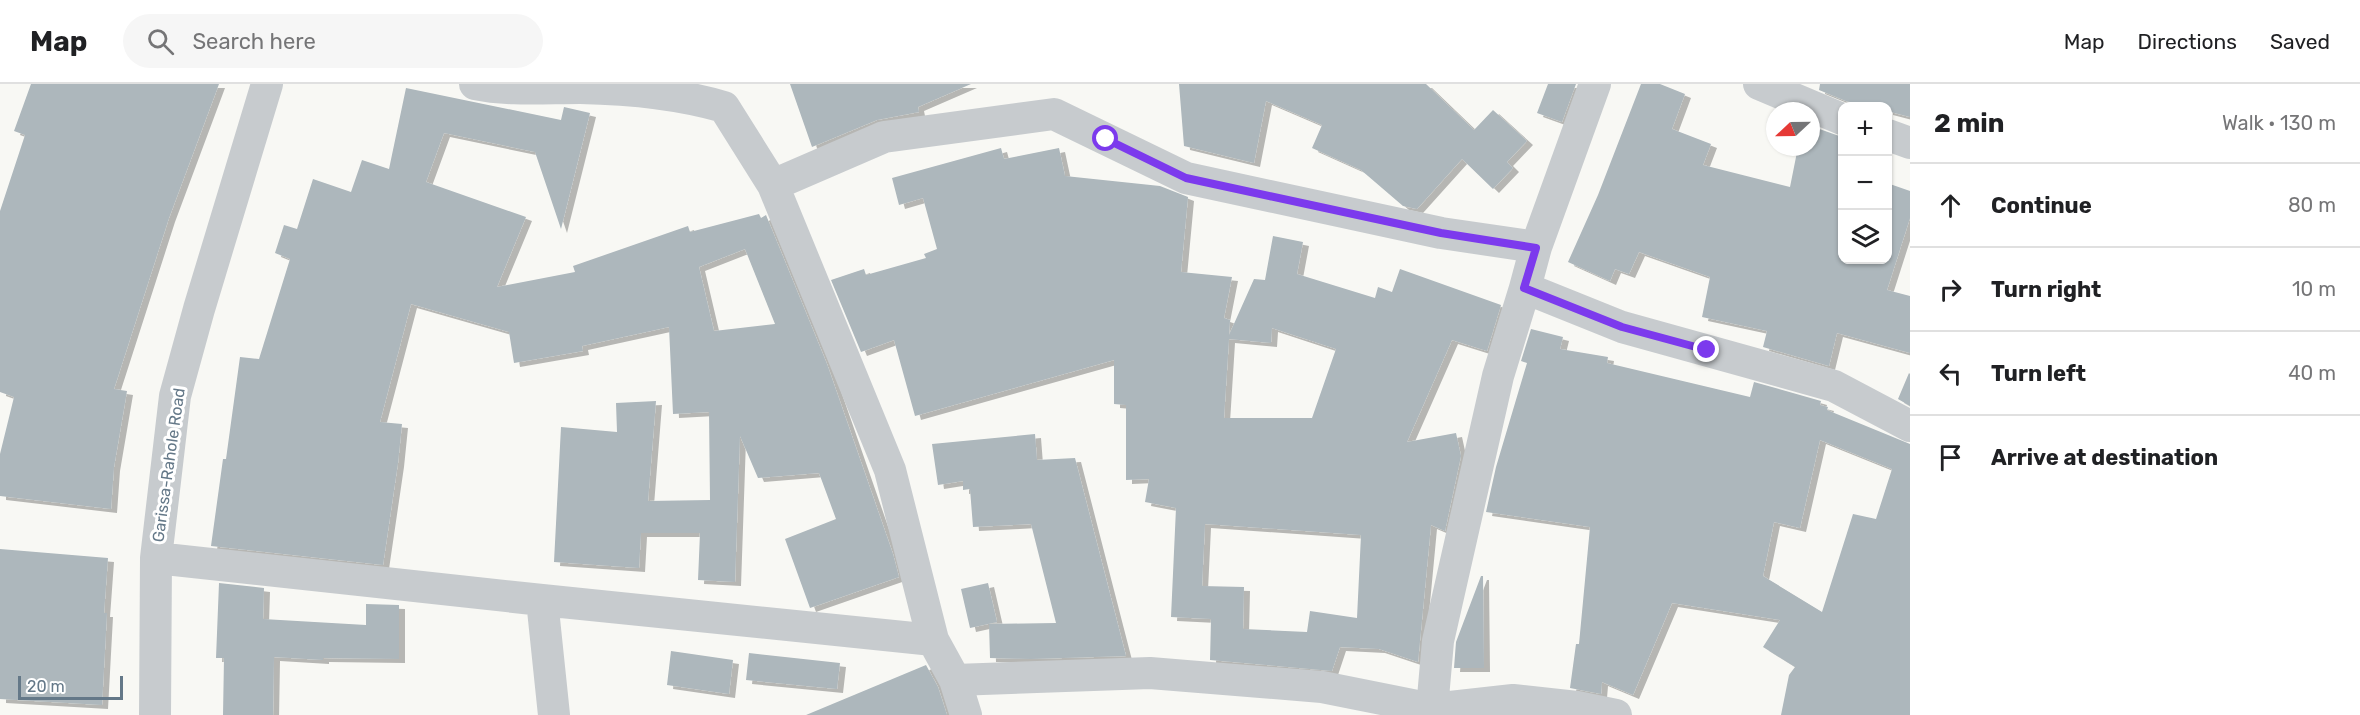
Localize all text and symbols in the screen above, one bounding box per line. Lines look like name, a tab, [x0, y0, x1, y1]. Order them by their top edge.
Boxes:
search box	[123, 14, 543, 68]
text: Map	[30, 25, 87, 58]
icon: search	[144, 25, 177, 58]
text: Search here	[192, 28, 316, 55]
text: Map	[2064, 29, 2105, 54]
text: Directions	[2138, 29, 2237, 54]
text: Saved	[2270, 29, 2330, 54]
north arrow	[1766, 102, 1820, 156]
map controls	[1838, 102, 1892, 264]
button: +	[1838, 102, 1892, 156]
text: 2 min	[1934, 108, 2004, 139]
text: Walk · 130 m	[2222, 111, 2336, 135]
route start	[1092, 125, 1118, 151]
button: −	[1838, 156, 1892, 210]
icon: ahead	[1934, 189, 1967, 222]
text: Continue	[1991, 192, 2092, 219]
text: 80 m	[2288, 193, 2336, 217]
button: layers	[1838, 210, 1892, 264]
icon: right	[1934, 273, 1967, 306]
text: Turn right	[1991, 276, 2101, 303]
text: 10 m	[2292, 277, 2336, 301]
route end	[1693, 336, 1719, 362]
icon: left	[1934, 357, 1967, 390]
text: Turn left	[1991, 360, 2086, 387]
text: 40 m	[2288, 361, 2336, 385]
street label: Garissa-Rahole Road	[148, 387, 189, 543]
icon: arrive	[1934, 441, 1967, 474]
text: Arrive at destination	[1991, 444, 2218, 471]
scale bar	[18, 673, 123, 700]
text: 20 m	[27, 677, 65, 696]

